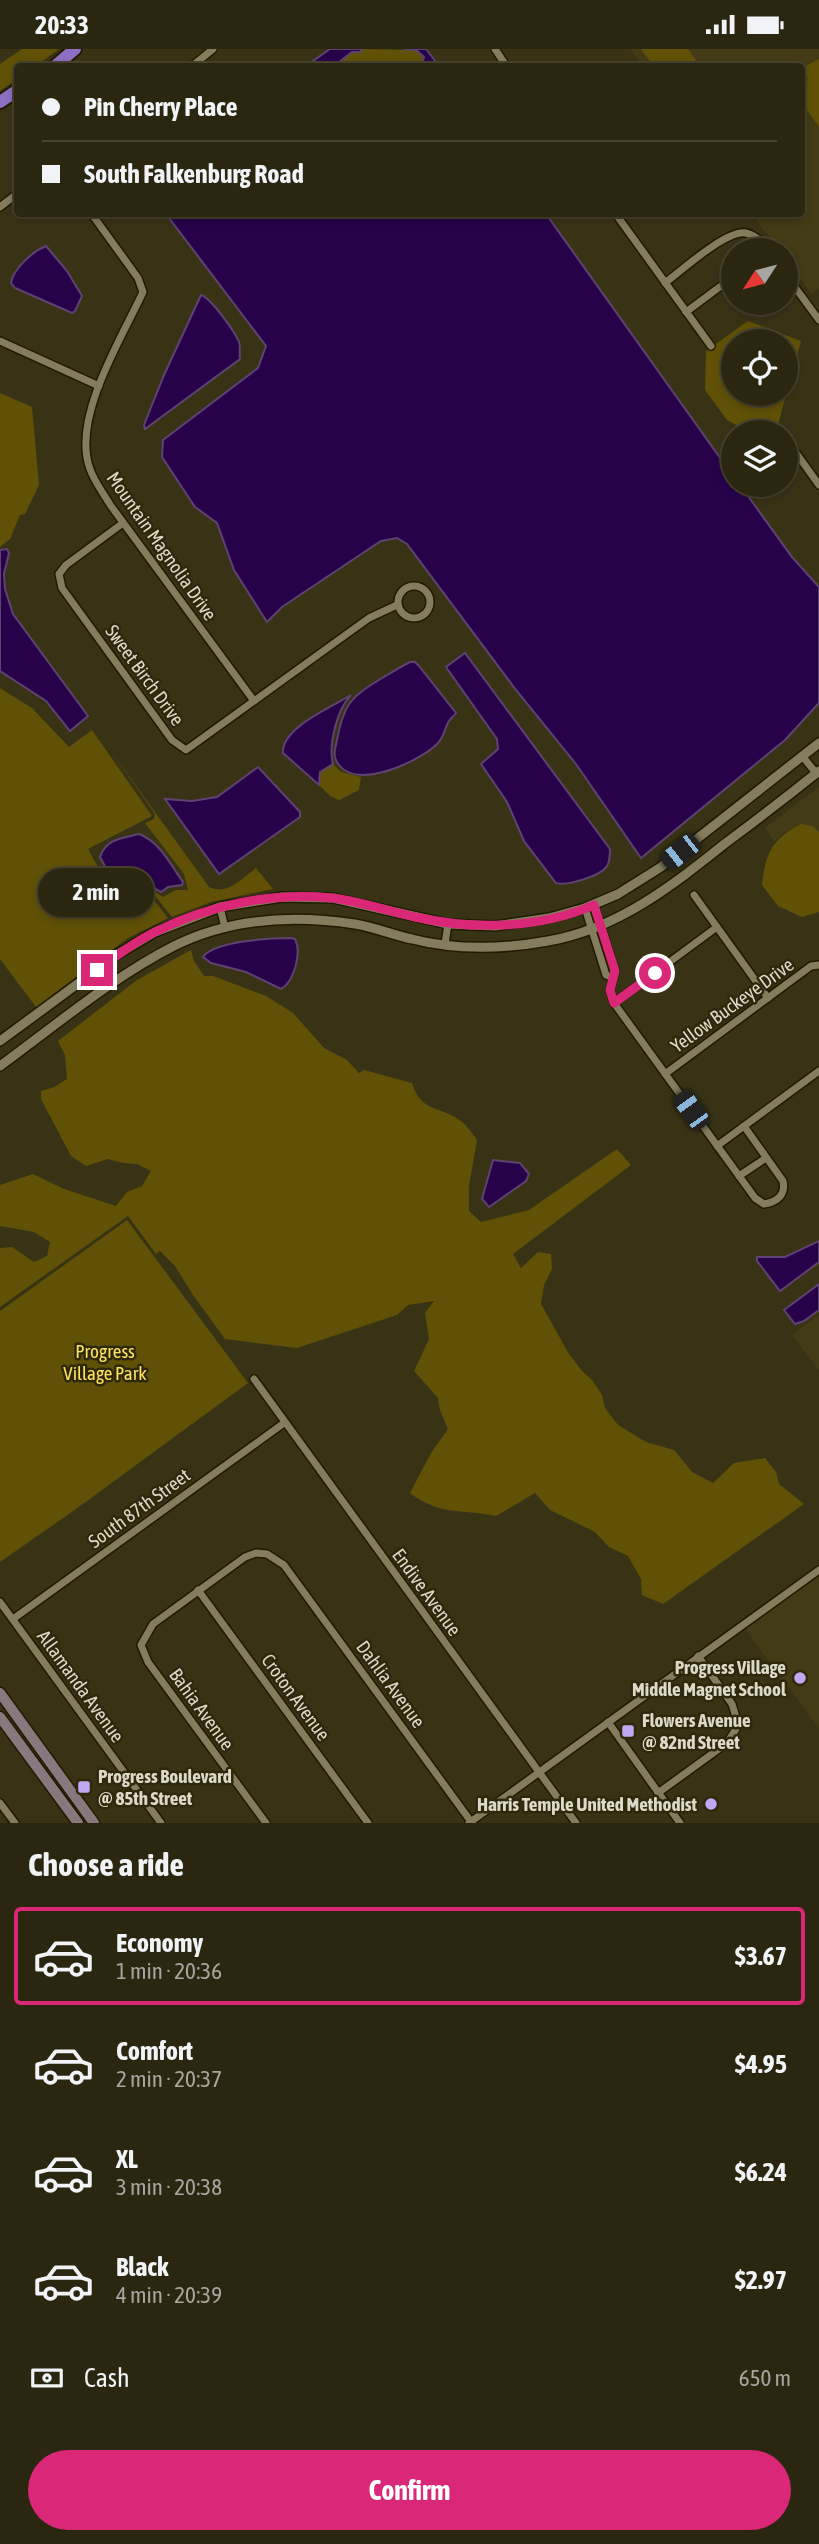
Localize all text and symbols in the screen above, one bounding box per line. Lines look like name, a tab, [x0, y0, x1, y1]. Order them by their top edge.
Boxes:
text: 20:33	[35, 10, 89, 40]
text: Pin Cherry Place	[84, 92, 238, 122]
text: South Falkenburg Road	[84, 159, 304, 189]
north arrow	[721, 238, 798, 315]
map controls	[721, 238, 798, 497]
button: locate	[721, 329, 798, 406]
button: layers	[721, 420, 798, 497]
street label: Mountain Magnolia Drive	[102, 468, 222, 624]
street label: Sweet Birch Drive	[101, 620, 189, 730]
car	[657, 831, 704, 873]
callout: 2 min	[39, 869, 155, 918]
text: 2 min	[73, 879, 119, 905]
street label: Yellow Buckeye Drive	[667, 953, 797, 1057]
route end	[81, 954, 113, 986]
route start	[639, 957, 671, 989]
car	[671, 1087, 712, 1133]
park label: Progress Village Park	[63, 1340, 147, 1384]
street label: South 87th Street	[84, 1464, 194, 1552]
street label: Endive Avenue	[388, 1544, 466, 1640]
street label: Allamanda Avenue	[33, 1626, 129, 1746]
street label: Dahlia Avenue	[352, 1636, 430, 1732]
street label: Croton Avenue	[257, 1649, 335, 1745]
place label: Progress Village Middle Magnet School	[632, 1656, 787, 1700]
street label: Bahia Avenue	[165, 1664, 239, 1754]
marker: Progress Village Middle Magnet School	[792, 1670, 808, 1686]
place label: Flowers Avenue @ 82nd Street	[642, 1709, 751, 1753]
marker: Flowers Avenue @ 82nd Street	[620, 1723, 636, 1739]
place label: Progress Boulevard @ 85th Street	[98, 1765, 232, 1809]
marker: Progress Boulevard @ 85th Street	[76, 1779, 92, 1795]
place label: Harris Temple United Methodist	[477, 1793, 698, 1815]
marker: Harris Temple United Methodist	[703, 1796, 719, 1812]
text: Choose a ride	[28, 1846, 184, 1883]
icon: car	[32, 1925, 95, 1988]
text: Economy	[116, 1928, 203, 1958]
text: $3.67	[735, 1941, 787, 1971]
text: 1 min · 20:36	[116, 1958, 222, 1984]
icon: car	[32, 2033, 95, 2096]
text: Comfort	[116, 2036, 193, 2066]
text: $4.95	[735, 2049, 787, 2079]
text: 2 min · 20:37	[116, 2066, 222, 2092]
icon: car	[32, 2141, 95, 2204]
text: XL	[116, 2144, 138, 2174]
text: $6.24	[735, 2157, 787, 2187]
text: 3 min · 20:38	[116, 2174, 222, 2200]
icon: car	[32, 2249, 95, 2312]
text: Black	[116, 2252, 168, 2282]
text: $2.97	[735, 2265, 787, 2295]
text: 4 min · 20:39	[116, 2282, 222, 2308]
icon: cash	[28, 2359, 66, 2397]
text: Cash	[84, 2363, 130, 2393]
text: 650 m	[739, 2365, 791, 2391]
button: Confirm	[28, 2450, 791, 2530]

